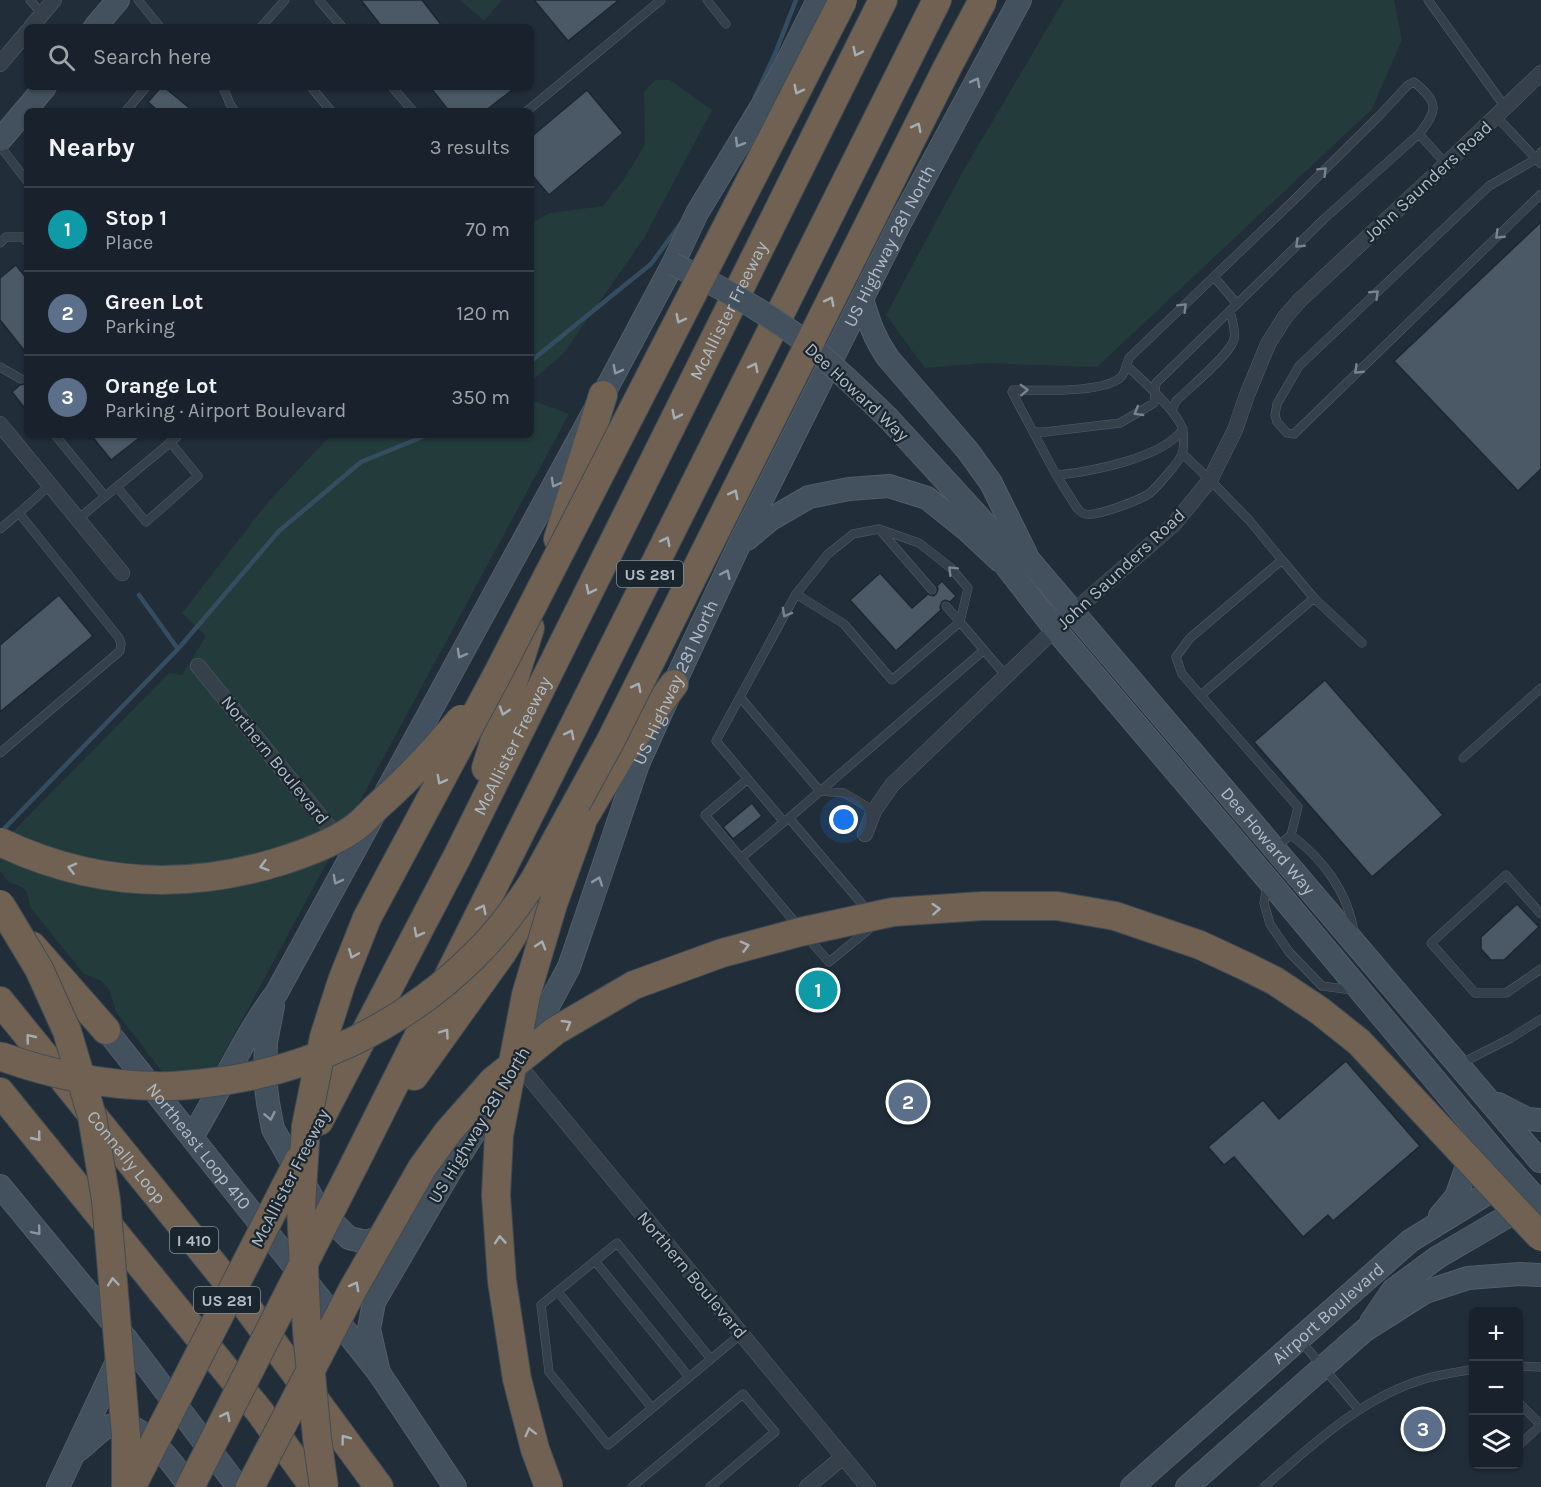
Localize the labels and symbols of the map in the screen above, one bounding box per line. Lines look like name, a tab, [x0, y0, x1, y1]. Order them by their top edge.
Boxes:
one-way arrow	[852, 46, 864, 57]
one-way arrow	[969, 78, 980, 88]
one-way arrow	[793, 83, 805, 94]
street label: John Saunders Road	[1359, 116, 1497, 246]
one-way arrow	[910, 122, 922, 133]
one-way arrow	[735, 137, 747, 147]
street label: US Highway 281 North	[839, 161, 940, 331]
one-way arrow	[1315, 167, 1326, 178]
one-way arrow	[1495, 228, 1505, 239]
street label: McAllister Freeway	[685, 237, 773, 384]
one-way arrow	[1295, 237, 1305, 248]
one-way arrow	[1369, 290, 1379, 301]
one-way arrow	[823, 297, 834, 307]
one-way arrow	[1177, 303, 1187, 314]
one-way arrow	[676, 313, 687, 324]
street label: Dee Howard Way	[800, 338, 914, 446]
one-way arrow	[746, 362, 758, 373]
one-way arrow	[1355, 363, 1365, 374]
one-way arrow	[613, 364, 624, 374]
one-way arrow	[1019, 384, 1028, 396]
one-way arrow	[1134, 405, 1144, 416]
one-way arrow	[672, 408, 684, 419]
one-way arrow	[551, 477, 562, 487]
one-way arrow	[726, 490, 738, 501]
street label: John Saunders Road	[1052, 504, 1190, 634]
one-way arrow	[659, 537, 671, 548]
road number: US 281	[617, 561, 683, 587]
one-way arrow	[948, 567, 959, 578]
one-way arrow	[718, 570, 730, 581]
one-way arrow	[585, 583, 597, 594]
street label: US Highway 281 North	[628, 596, 723, 768]
one-way arrow	[782, 606, 793, 617]
one-way arrow	[457, 648, 468, 658]
street label: McAllister Freeway	[468, 672, 556, 819]
one-way arrow	[630, 683, 641, 694]
street label: Northern Boulevard	[216, 691, 334, 829]
one-way arrow	[499, 705, 511, 716]
one-way arrow	[562, 730, 574, 741]
one-way arrow	[437, 774, 448, 784]
street label: Dee Howard Way	[1216, 783, 1320, 900]
your location	[829, 805, 858, 834]
one-way arrow	[259, 859, 270, 871]
one-way arrow	[67, 863, 77, 876]
one-way arrow	[333, 874, 344, 884]
one-way arrow	[591, 876, 603, 887]
one-way arrow	[932, 903, 941, 916]
one-way arrow	[475, 904, 487, 915]
one-way arrow	[413, 927, 425, 938]
one-way arrow	[534, 940, 546, 950]
one-way arrow	[740, 941, 750, 954]
one-way arrow	[348, 948, 360, 959]
pin: 1	[798, 968, 838, 1012]
one-way arrow	[561, 1020, 572, 1031]
one-way arrow	[438, 1029, 449, 1040]
one-way arrow	[27, 1034, 38, 1045]
street label: US Highway 281 North	[423, 1043, 535, 1207]
street label: Northeast Loop 410	[142, 1078, 256, 1214]
pin: 2	[888, 1080, 928, 1124]
street label: McAllister Freeway	[246, 1105, 335, 1251]
street label: Connally Loop	[82, 1106, 171, 1208]
one-way arrow	[263, 1111, 276, 1121]
one-way arrow	[29, 1130, 40, 1141]
street label: Northern Boulevard	[632, 1207, 752, 1343]
one-way arrow	[30, 1224, 41, 1235]
road number: I 410	[170, 1227, 218, 1253]
one-way arrow	[493, 1235, 506, 1244]
street label: Airport Boulevard	[1268, 1258, 1389, 1369]
one-way arrow	[107, 1277, 120, 1287]
one-way arrow	[348, 1282, 359, 1292]
road number: US 281	[194, 1287, 260, 1313]
pin: 3	[1404, 1406, 1442, 1452]
one-way arrow	[219, 1411, 231, 1422]
one-way arrow	[525, 1427, 538, 1437]
one-way arrow	[342, 1435, 353, 1446]

